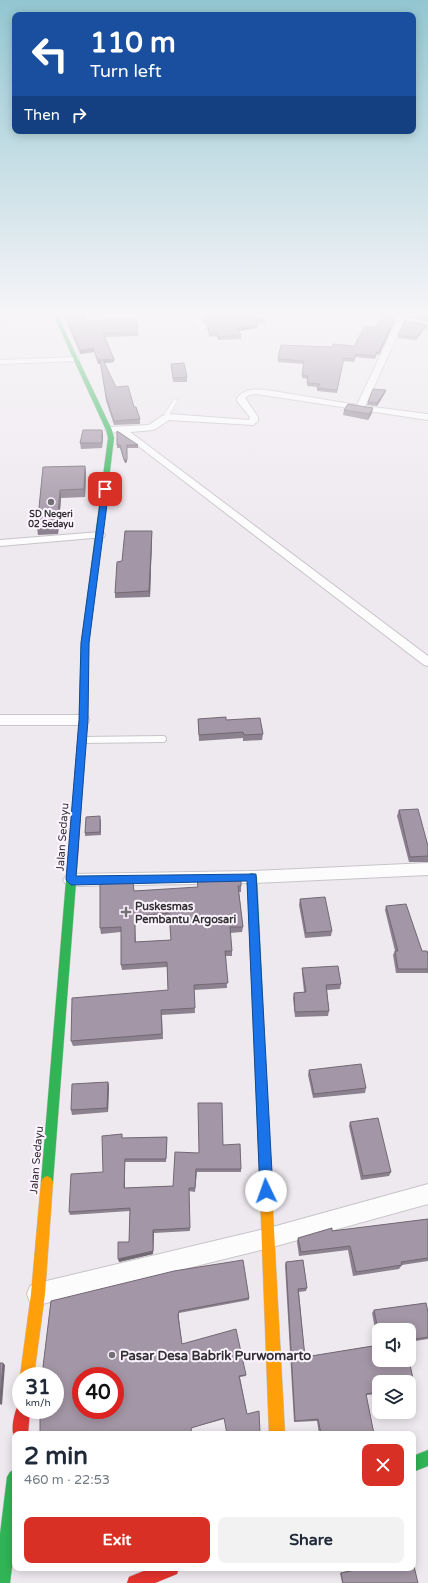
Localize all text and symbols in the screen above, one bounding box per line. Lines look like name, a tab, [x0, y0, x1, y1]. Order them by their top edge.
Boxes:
text: 110 m	[90, 26, 176, 60]
icon: left	[24, 28, 76, 80]
text: Turn left	[90, 60, 162, 82]
icon: right	[68, 104, 90, 126]
text: Then	[24, 106, 60, 124]
pin	[88, 472, 122, 506]
icon: arrive	[94, 478, 116, 500]
marker: SD Negeri 02 Sedayu	[46, 497, 56, 507]
place label: SD Negeri 02 Sedayu	[28, 509, 74, 530]
street label: Jalan Sedayu	[54, 802, 71, 872]
place label: Puskesmas Pembantu Argosari	[135, 900, 237, 927]
marker: Puskesmas Pembantu Argosari	[120, 906, 132, 918]
street label: Jalan Sedayu	[27, 1125, 46, 1195]
position arrow	[245, 1170, 287, 1212]
map controls	[372, 1323, 416, 1419]
button: sound	[372, 1323, 416, 1367]
place label: Pasar Desa Babrik Purwomarto	[120, 1348, 311, 1364]
marker: Pasar Desa Babrik Purwomarto	[107, 1350, 117, 1360]
speed limit sign: 40	[72, 1367, 124, 1419]
button: layers	[372, 1375, 416, 1419]
text: 31	[25, 1376, 51, 1400]
text: km/h	[25, 1397, 51, 1409]
text: 2 min	[24, 1442, 88, 1471]
button: close	[362, 1444, 404, 1486]
text: 460 m · 22:53	[24, 1472, 110, 1488]
button: Exit	[24, 1517, 210, 1563]
button: Share	[218, 1517, 404, 1563]

